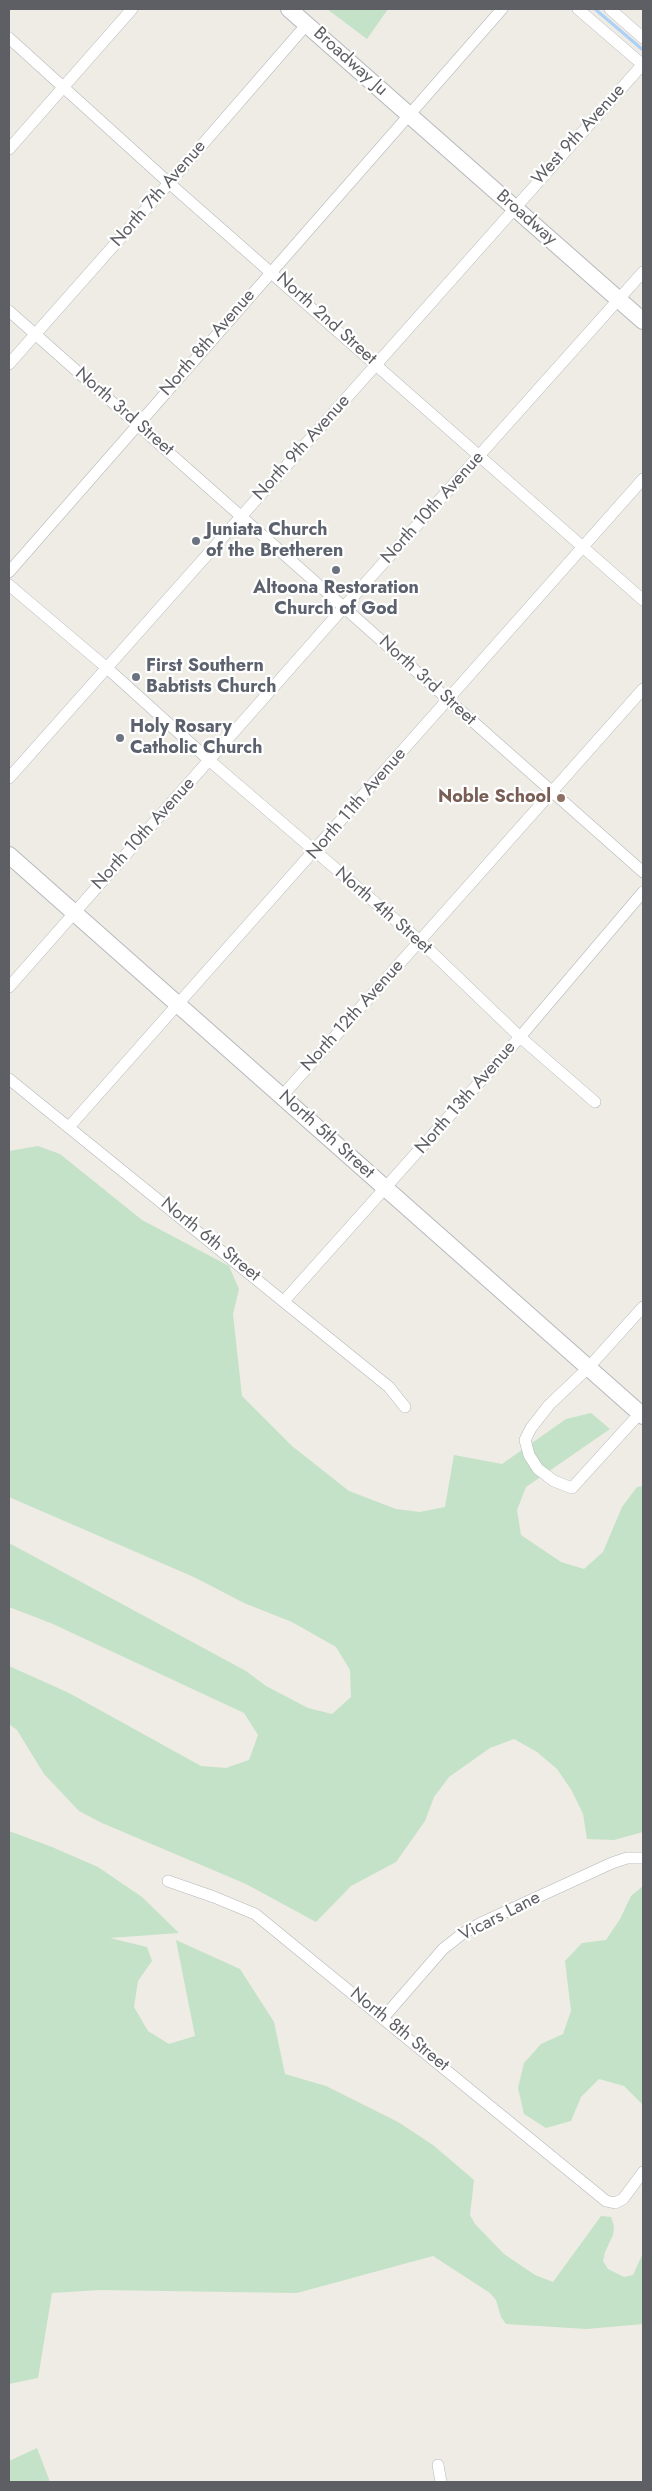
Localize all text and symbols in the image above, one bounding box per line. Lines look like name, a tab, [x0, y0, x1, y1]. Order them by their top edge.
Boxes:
street label: Broadway Ju	[308, 23, 392, 101]
street label: West 9th Avenue	[528, 80, 630, 190]
street label: North 7th Avenue	[107, 136, 211, 252]
street label: Broadway	[491, 186, 561, 250]
street label: North 2nd Street	[271, 268, 381, 370]
street label: North 8th Avenue	[156, 285, 260, 401]
street label: North 3rd Street	[70, 363, 178, 461]
street label: North 9th Avenue	[249, 391, 355, 505]
street label: North 10th Avenue	[377, 448, 489, 568]
place label: Juniata Church of the Bretheren	[206, 520, 343, 562]
marker: Juniata Church of the Bretheren	[190, 535, 202, 547]
marker: Altoona Restoration Church of God	[330, 564, 342, 576]
place label: Altoona Restoration Church of God	[253, 578, 419, 620]
street label: North 3rd Street	[374, 632, 480, 730]
place label: First Southern Babtists Church	[146, 656, 276, 699]
marker: First Southern Babtists Church	[130, 671, 142, 683]
place label: Holy Rosary Catholic Church	[130, 717, 262, 760]
marker: Holy Rosary Catholic Church	[114, 732, 126, 744]
street label: North 11th Avenue	[303, 744, 411, 864]
street label: North 10th Avenue	[88, 774, 200, 894]
place label: Noble School	[438, 787, 551, 809]
marker: Noble School	[555, 792, 567, 804]
street label: North 4th Street	[330, 863, 436, 959]
street label: North 12th Avenue	[297, 956, 409, 1076]
street label: North 13th Avenue	[411, 1037, 521, 1159]
street label: North 5th Street	[274, 1086, 378, 1184]
street label: North 6th Street	[156, 1193, 264, 1287]
street label: Vicars Lane	[456, 1887, 544, 1947]
street label: North 8th Street	[345, 1984, 453, 2076]

